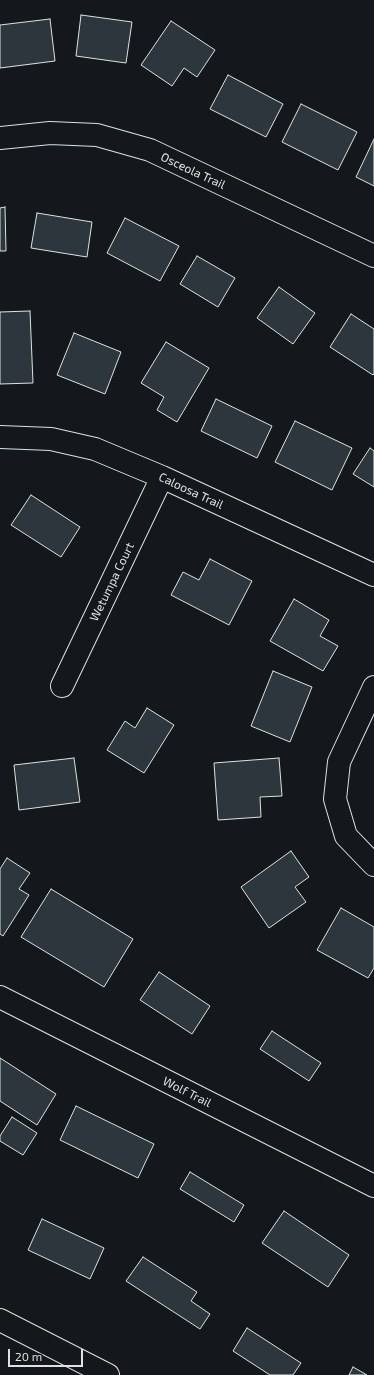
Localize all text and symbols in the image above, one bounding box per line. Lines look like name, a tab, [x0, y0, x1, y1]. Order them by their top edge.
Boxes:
street label: Osceola Trail	[158, 150, 228, 192]
street label: Caloosa Trail	[156, 470, 226, 512]
street label: Wetumpa Court	[87, 540, 137, 624]
street label: Wolf Trail	[160, 1074, 214, 1110]
scale bar	[10, 1341, 85, 1367]
text: 20 m	[15, 1349, 42, 1363]

